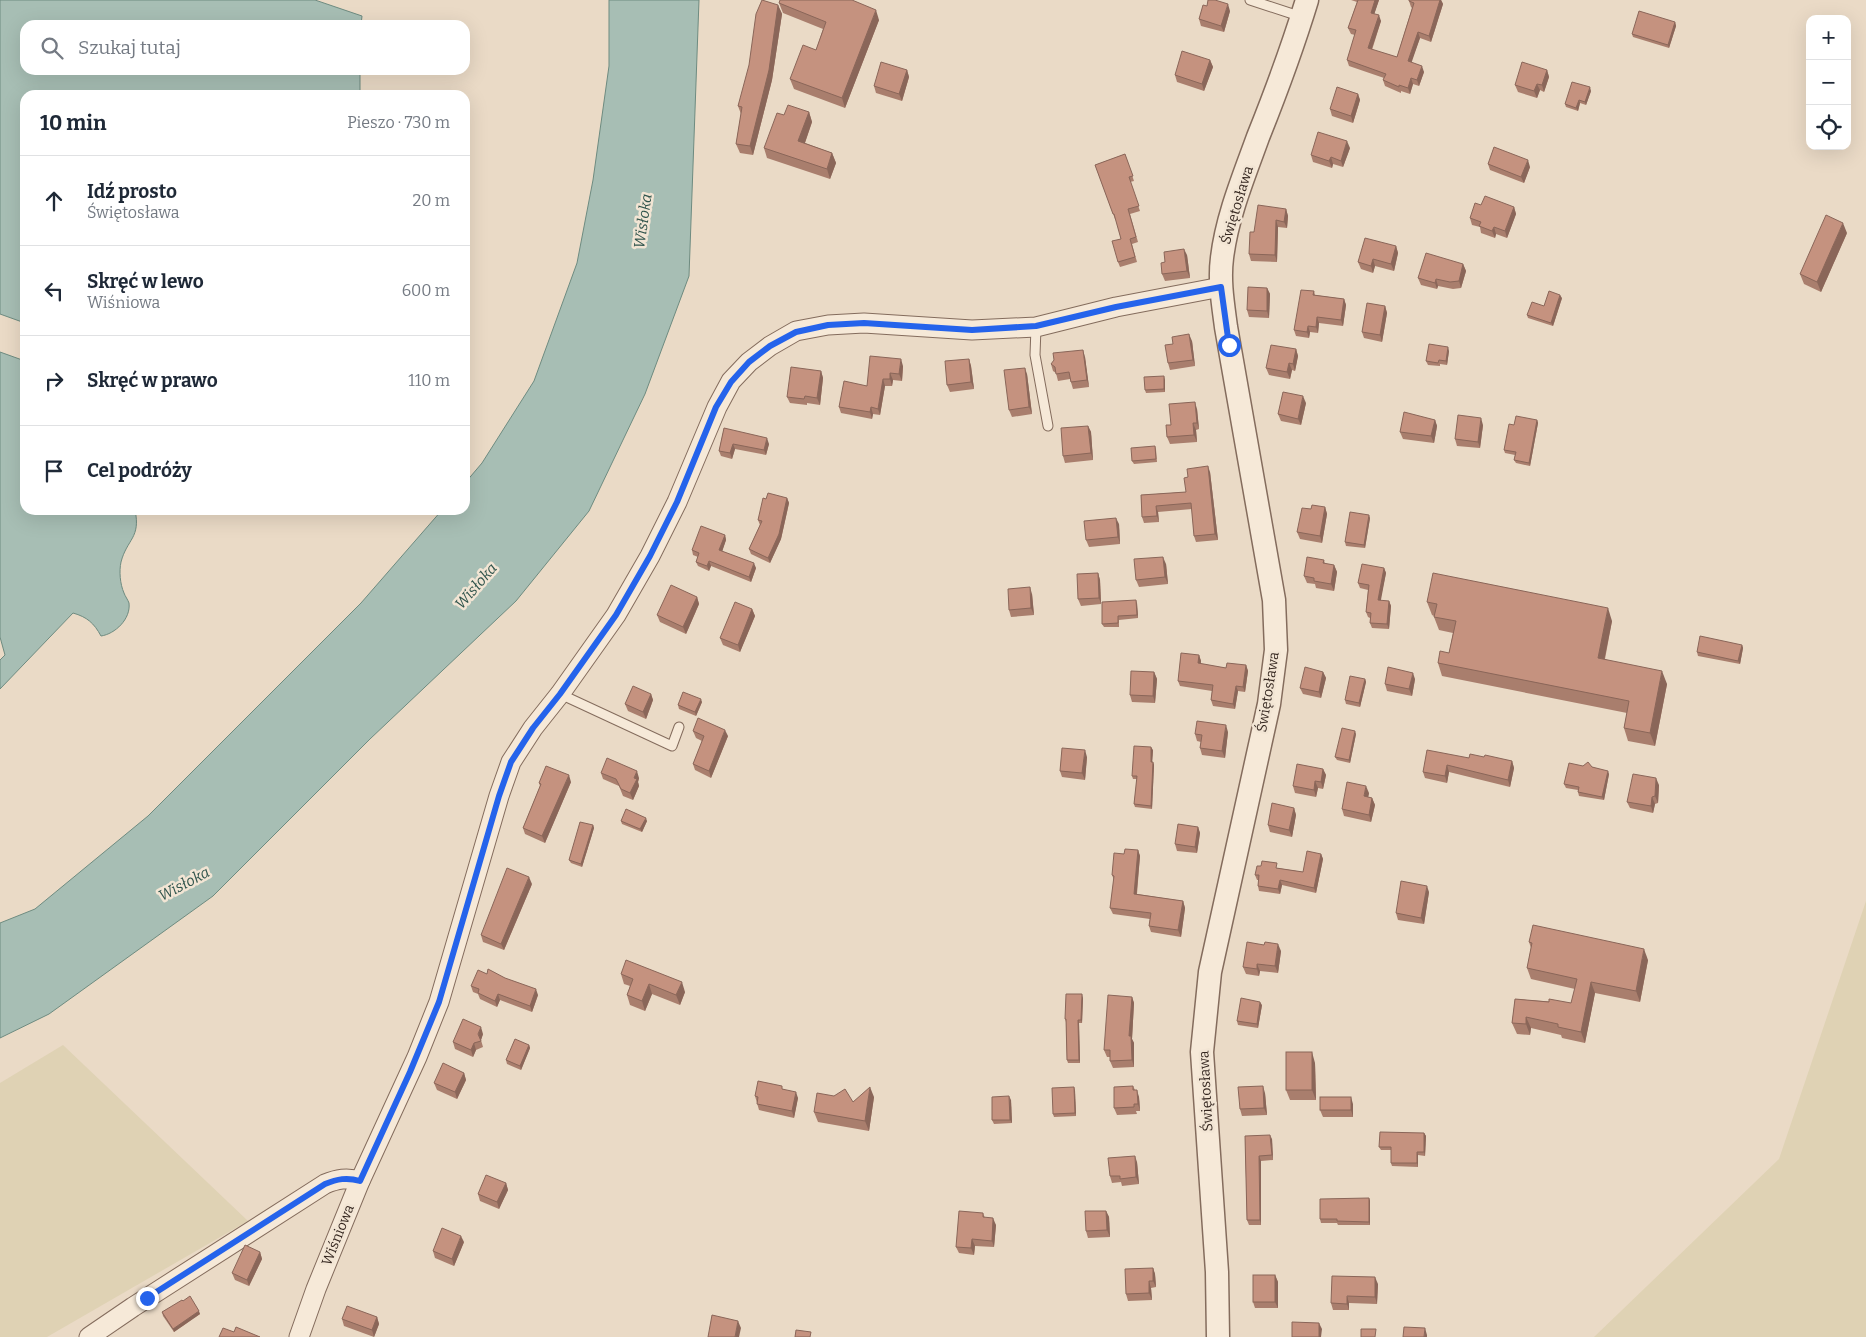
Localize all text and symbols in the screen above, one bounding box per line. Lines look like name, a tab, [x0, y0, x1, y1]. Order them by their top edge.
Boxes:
map controls	[1806, 15, 1851, 150]
button: +	[1806, 15, 1851, 60]
search box	[20, 20, 470, 75]
icon: search	[38, 34, 66, 62]
text: Szukaj tutaj	[78, 36, 181, 59]
button: −	[1806, 60, 1851, 105]
button: locate	[1806, 105, 1851, 150]
text: 10 min	[40, 110, 106, 136]
text: Pieszo · 730 m	[347, 113, 450, 132]
street label: Świętosława	[1216, 163, 1257, 246]
text: Idź prosto	[87, 180, 177, 203]
icon: ahead	[40, 187, 68, 215]
text: 20 m	[413, 191, 450, 210]
water label: Wisłoka	[630, 193, 656, 249]
text: Świętosława	[87, 203, 180, 222]
text: Skręć w lewo	[87, 270, 204, 293]
icon: left	[40, 277, 68, 305]
text: 600 m	[402, 281, 450, 300]
text: Wiśniowa	[87, 293, 160, 312]
route start	[1218, 334, 1241, 357]
icon: right	[40, 367, 68, 395]
text: Skręć w prawo	[87, 369, 218, 392]
text: 110 m	[408, 371, 450, 390]
icon: arrive	[40, 457, 68, 485]
text: Cel podróży	[87, 459, 192, 482]
water label: Wisłoka	[451, 559, 501, 613]
street label: Świętosława	[1252, 650, 1283, 733]
water label: Wisłoka	[155, 863, 213, 905]
street label: Świętosława	[1194, 1050, 1217, 1132]
street label: Wiśniowa	[318, 1202, 358, 1268]
route end	[136, 1287, 159, 1310]

